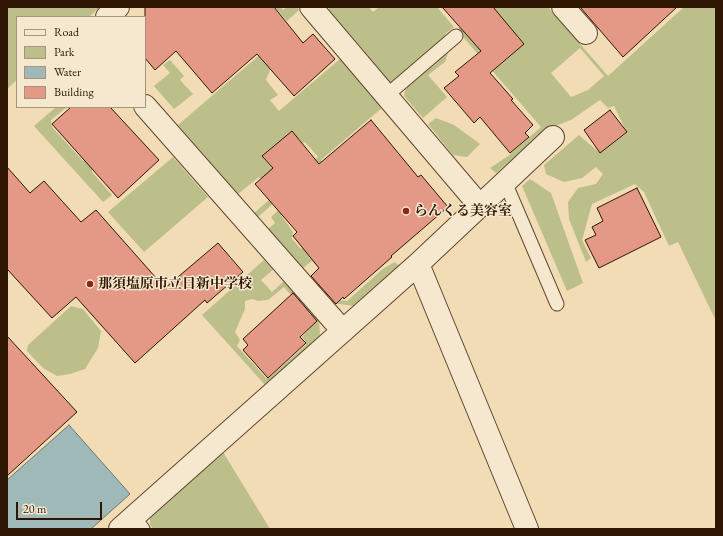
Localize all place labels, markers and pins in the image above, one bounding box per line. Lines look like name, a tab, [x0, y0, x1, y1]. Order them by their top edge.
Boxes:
place label: らんくる美容室	[414, 203, 512, 219]
marker: らんくる美容室	[401, 206, 411, 216]
place label: 那須塩原市立日新中学校	[98, 276, 252, 292]
marker: 那須塩原市立日新中学校	[85, 279, 95, 289]

